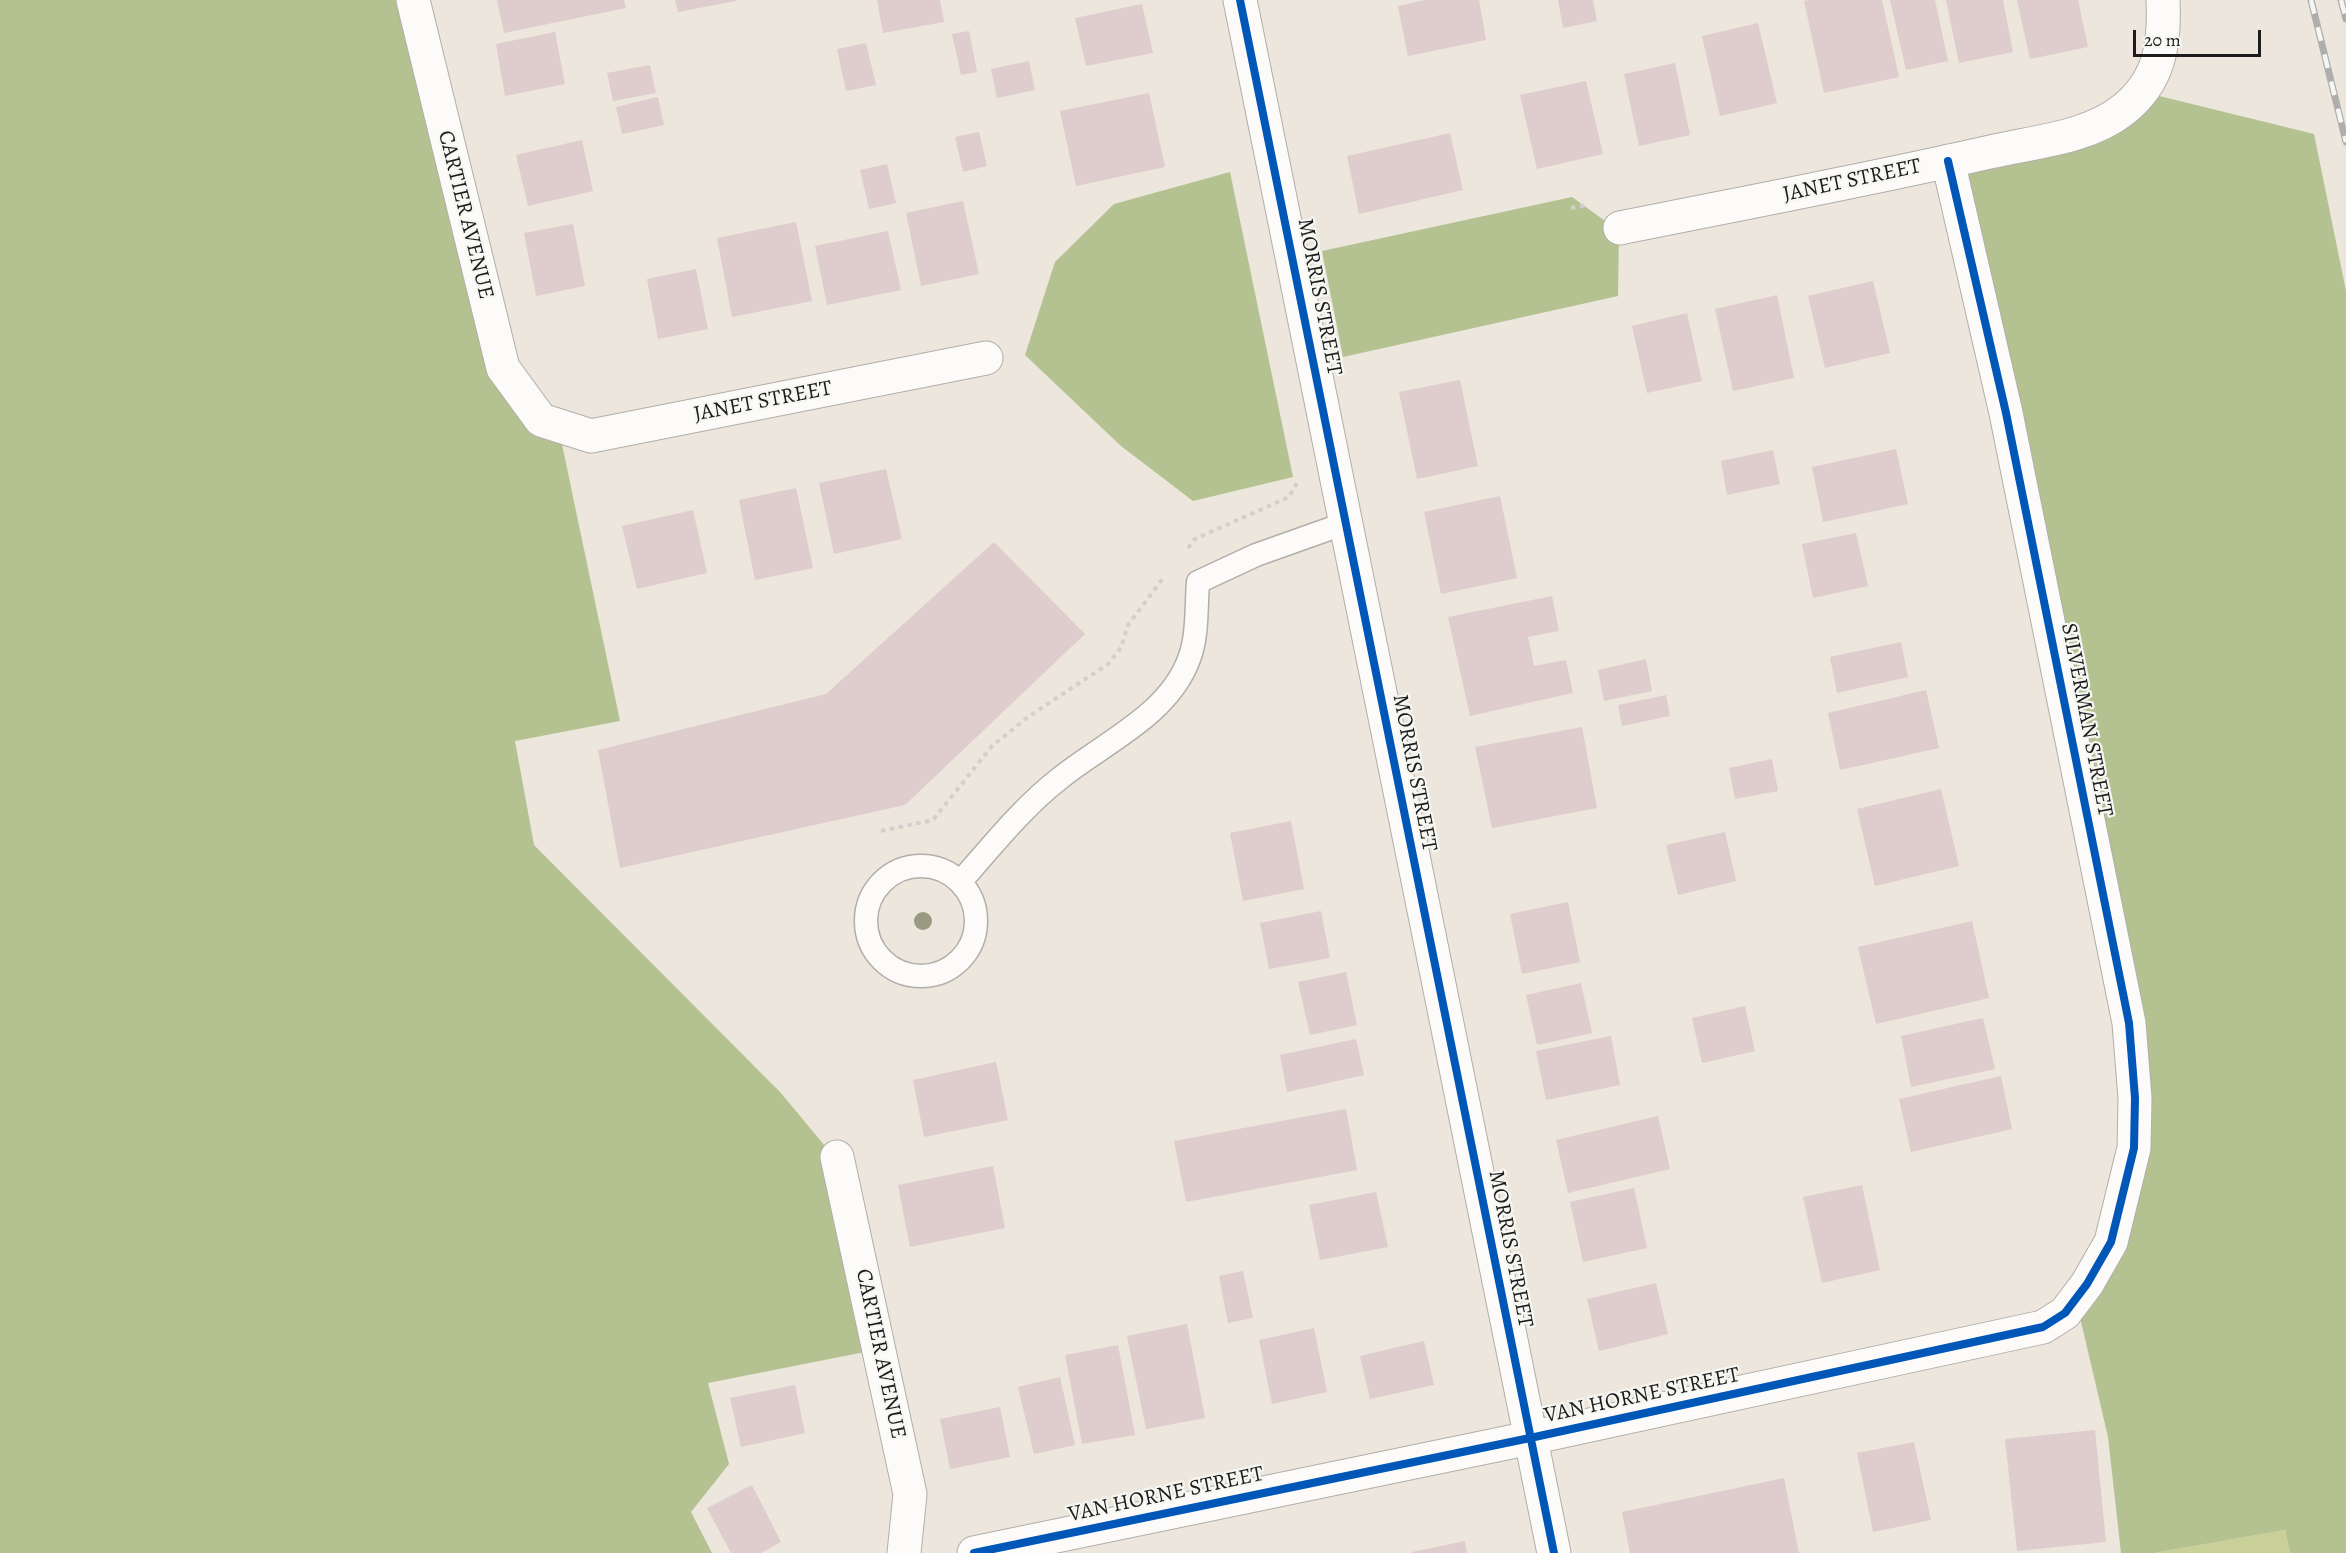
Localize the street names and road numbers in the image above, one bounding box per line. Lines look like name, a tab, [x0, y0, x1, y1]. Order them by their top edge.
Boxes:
street label: CARTIER AVENUE	[431, 128, 499, 302]
street label: JANET STREET	[1781, 154, 1923, 208]
street label: MORRIS STREET	[1291, 216, 1347, 378]
street label: JANET STREET	[692, 376, 834, 428]
street label: SILVERMAN STREET	[2054, 621, 2118, 819]
street label: MORRIS STREET	[1386, 692, 1442, 854]
street label: MORRIS STREET	[1482, 1168, 1538, 1330]
street label: CARTIER AVENUE	[849, 1267, 911, 1441]
street label: VAN HORNE STREET	[1542, 1362, 1742, 1430]
street label: VAN HORNE STREET	[1066, 1461, 1266, 1529]

